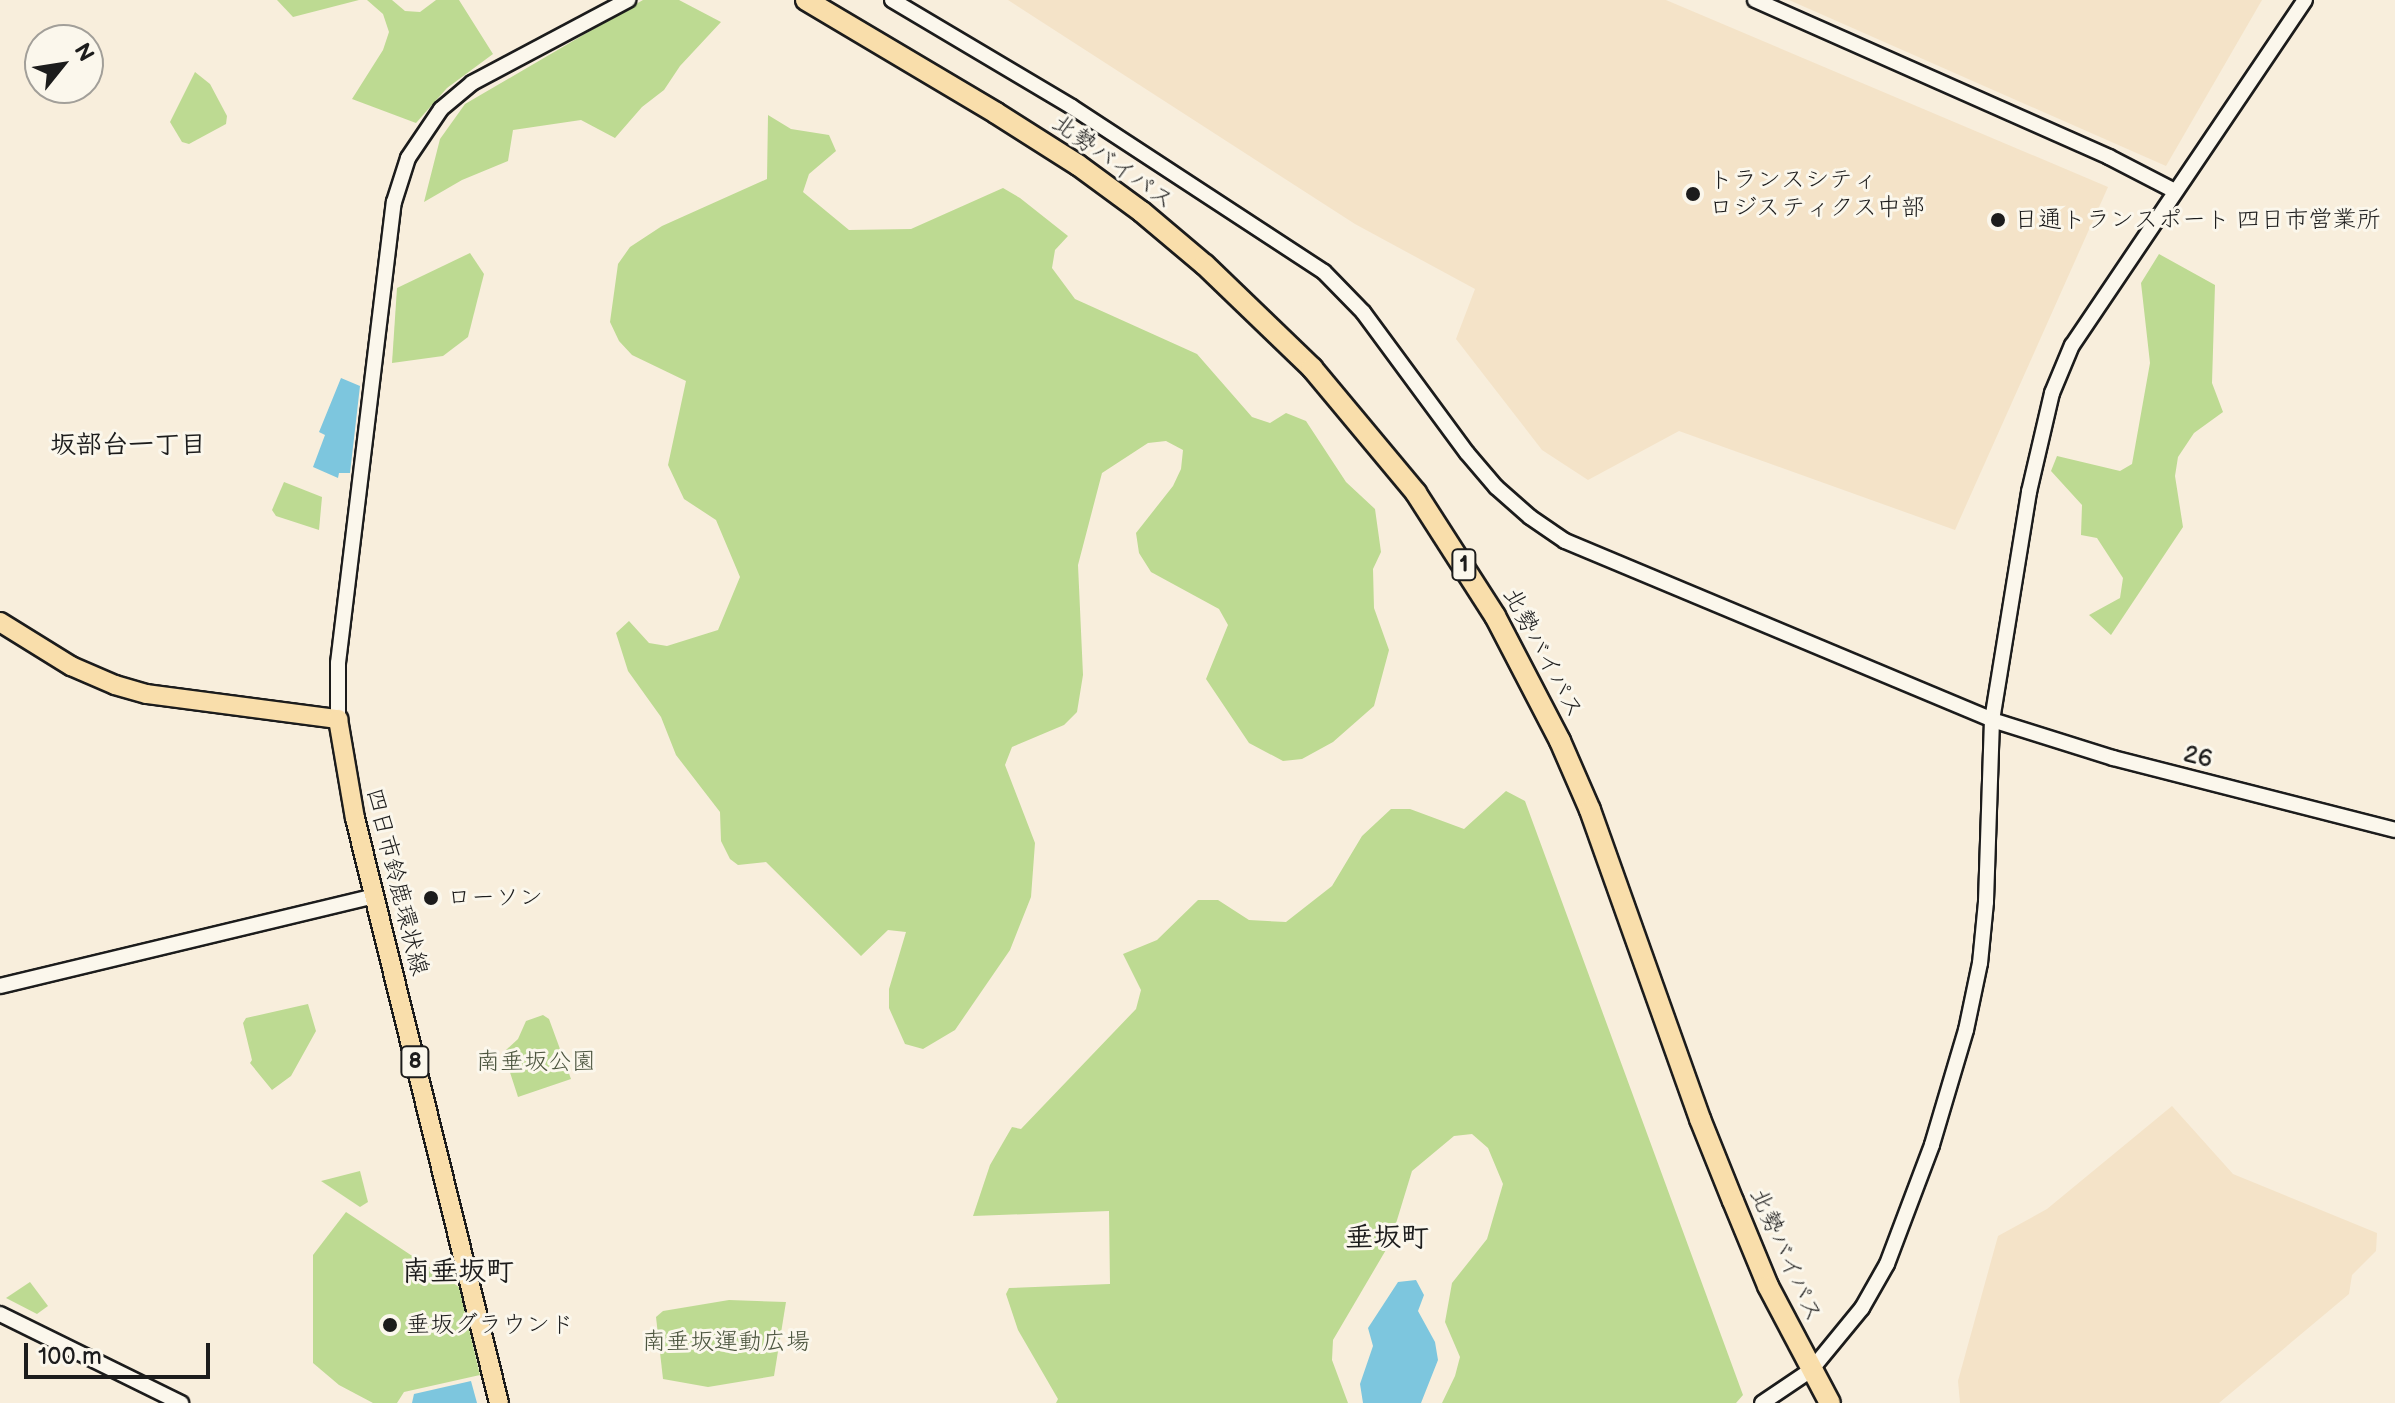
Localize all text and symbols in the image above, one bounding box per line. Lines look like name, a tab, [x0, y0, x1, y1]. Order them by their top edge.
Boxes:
north arrow	[24, 24, 104, 104]
text: N	[68, 39, 99, 67]
street label: 北勢バイパス	[1046, 108, 1180, 216]
place label: トランスシティ ロジスティクス中部	[1709, 166, 1925, 222]
marker: トランスシティ ロジスティクス中部	[1684, 185, 1702, 203]
place label: 日通トランスポート 四日市営業所	[2014, 206, 2380, 234]
marker: 日通トランスポート 四日市営業所	[1989, 211, 2007, 229]
district label: 坂部台一丁目	[50, 430, 206, 462]
road number: 1	[1450, 547, 1478, 583]
street label: 北勢バイパス	[1496, 583, 1590, 723]
street label: 26	[2181, 740, 2215, 774]
street label: 四日市鈴鹿環状線	[360, 785, 434, 979]
place label: ローソン	[447, 884, 543, 912]
marker: ローソン	[422, 889, 440, 907]
road number: 8	[399, 1044, 431, 1080]
park label: 南垂坂公園	[476, 1048, 596, 1076]
street label: 北勢バイパス	[1744, 1183, 1828, 1327]
district label: 垂坂町	[1345, 1221, 1429, 1255]
district label: 南垂坂町	[402, 1255, 514, 1289]
place label: 垂坂グラウンド	[406, 1311, 574, 1339]
marker: 垂坂グラウンド	[381, 1316, 399, 1334]
scale bar	[28, 1327, 214, 1377]
park label: 南垂坂運動広場	[642, 1328, 810, 1356]
text: 100 m	[38, 1342, 102, 1371]

